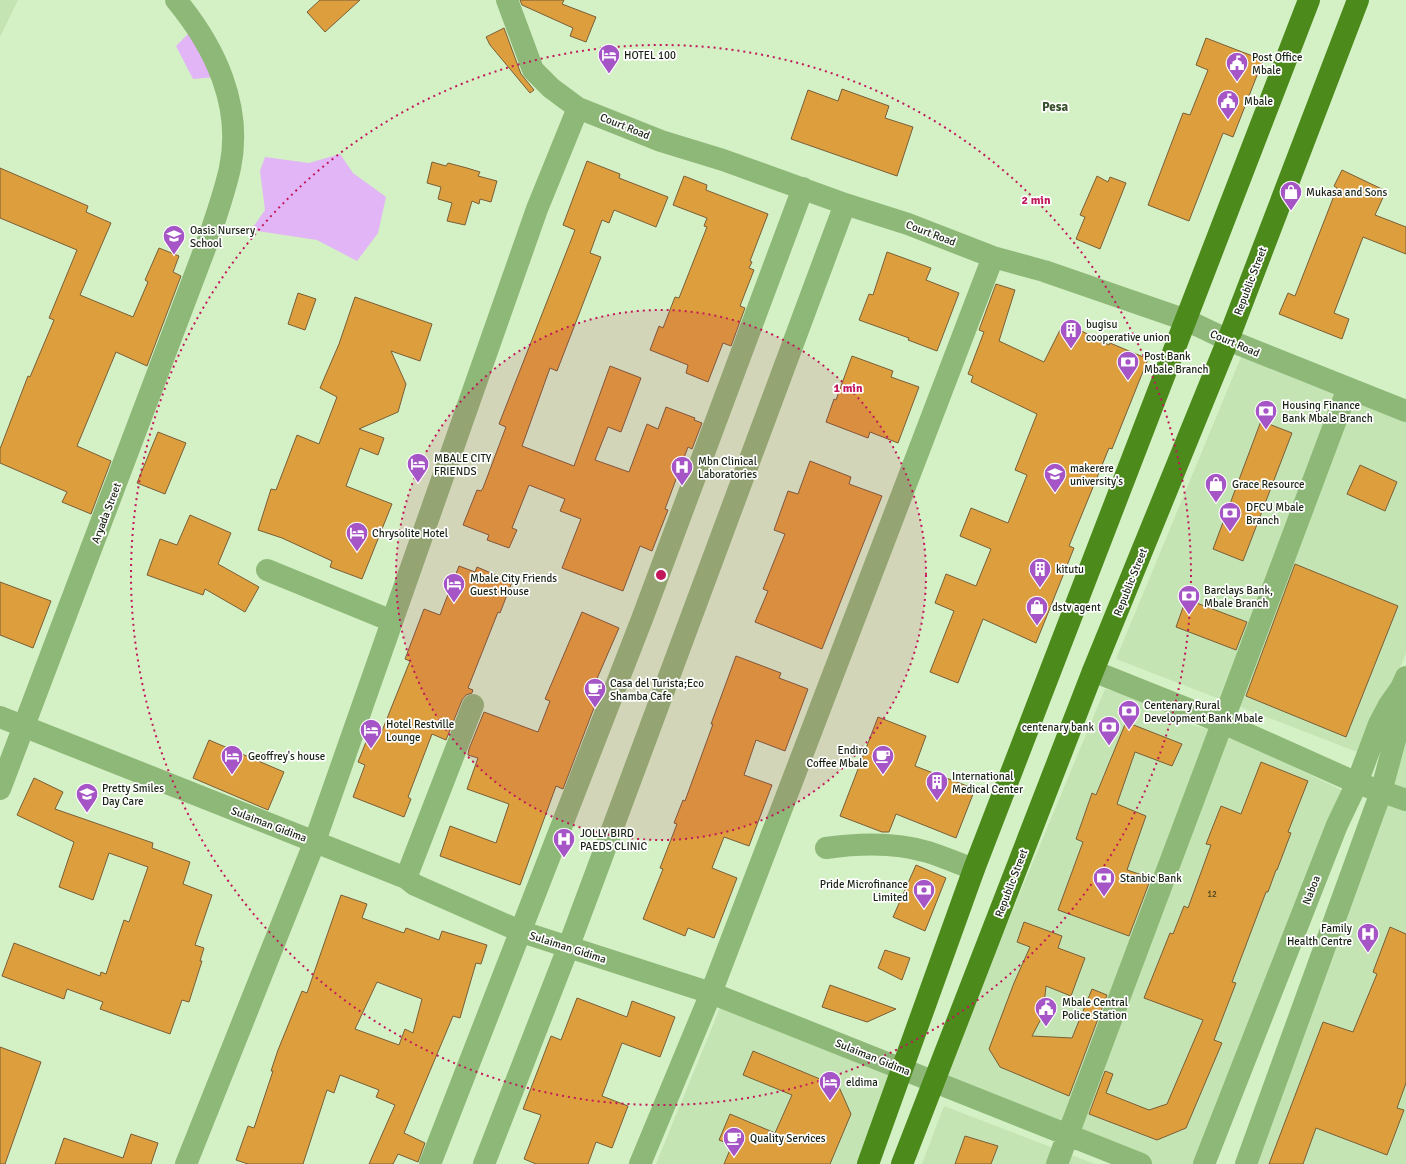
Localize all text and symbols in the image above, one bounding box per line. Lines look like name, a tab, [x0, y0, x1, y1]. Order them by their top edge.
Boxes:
hotel icon: HOTEL 100	[596, 42, 622, 75]
place label: HOTEL 100	[624, 49, 676, 62]
public building icon: Post Office Mbale	[1224, 50, 1250, 83]
place label: Post Office Mbale	[1252, 51, 1302, 77]
public building icon: Mbale	[1215, 88, 1241, 121]
place label: Mbale	[1244, 95, 1273, 108]
district label: Pesa	[1042, 99, 1068, 115]
street label: Court Road	[598, 111, 652, 142]
shop icon: Mukasa and Sons	[1278, 179, 1304, 212]
place label: Mukasa and Sons	[1306, 186, 1387, 199]
text: 2 min	[1022, 193, 1051, 208]
street label: Court Road	[904, 218, 958, 249]
school or university icon: Oasis Nursery School	[161, 223, 187, 256]
place label: Oasis Nursery School	[190, 224, 256, 250]
street label: Republic Street	[1231, 245, 1269, 317]
building icon: bugisu cooperative union	[1058, 317, 1084, 350]
place label: bugisu cooperative union	[1086, 318, 1170, 344]
street label: Court Road	[1208, 327, 1262, 360]
bank icon: Post Bank Mbale Branch	[1115, 349, 1141, 382]
place label: Post Bank Mbale Branch	[1144, 350, 1209, 376]
text: 1 min	[834, 381, 863, 396]
bank icon: Housing Finance Bank Mbale Branch	[1253, 398, 1279, 431]
place label: Housing Finance Bank Mbale Branch	[1282, 399, 1373, 425]
hotel icon: MBALE CITY FRIENDS	[405, 451, 431, 484]
place label: MBALE CITY FRIENDS	[434, 452, 492, 478]
hospital icon: Mbn Clinical Laboratories	[669, 454, 695, 487]
place label: Mbn Clinical Laboratories	[698, 455, 757, 481]
school or university icon: makerere university's	[1042, 461, 1068, 494]
place label: makerere university's	[1070, 462, 1123, 488]
shop icon: Grace Resource	[1203, 471, 1229, 504]
place label: Grace Resource	[1232, 478, 1305, 491]
street label: Aryada Street	[89, 481, 124, 545]
bank icon: DFCU Mbale Branch	[1217, 500, 1243, 533]
place label: DFCU Mbale Branch	[1246, 501, 1304, 527]
hotel icon: Chrysolite Hotel	[344, 520, 370, 553]
place label: Chrysolite Hotel	[372, 527, 448, 540]
street label: Republic Street	[1111, 546, 1150, 618]
building icon: kitutu	[1027, 556, 1053, 589]
place label: kitutu	[1056, 563, 1084, 576]
centre of rings	[654, 568, 668, 582]
hotel icon: Mbale City Friends Guest House	[441, 571, 467, 604]
place label: Mbale City Friends Guest House	[470, 572, 557, 598]
bank icon: Barclays Bank, Mbale Branch	[1176, 583, 1202, 616]
place label: Barclays Bank, Mbale Branch	[1204, 584, 1273, 610]
shop icon: dstv agent	[1024, 594, 1050, 627]
place label: dstv agent	[1052, 601, 1101, 614]
cafe icon: Casa del Turista;Eco Shamba Cafe	[582, 676, 608, 709]
place label: Casa del Turista;Eco Shamba Cafe	[610, 677, 704, 703]
bank icon: Centenary Rural Development Bank Mbale	[1116, 698, 1142, 731]
place label: Centenary Rural Development Bank Mbale	[1144, 699, 1263, 725]
bank icon: centenary bank	[1096, 714, 1122, 747]
hotel icon: Hotel Restville Lounge	[358, 717, 384, 750]
place label: Hotel Restville Lounge	[386, 718, 454, 744]
place label: centenary bank	[1022, 721, 1094, 734]
hotel icon: Geoffrey's house	[219, 743, 245, 776]
cafe icon: Endiro Coffee Mbale	[870, 743, 896, 776]
place label: Endiro Coffee Mbale	[807, 744, 868, 770]
place label: Geoffrey's house	[248, 750, 325, 763]
building icon: International Medical Center	[924, 769, 950, 802]
place label: International Medical Center	[952, 770, 1023, 796]
school or university icon: Pretty Smiles Day Care	[74, 781, 100, 814]
place label: Pretty Smiles Day Care	[102, 782, 164, 808]
street label: Sulaiman Gidima	[229, 804, 309, 845]
hospital icon: JOLLY BIRD PAEDS CLINIC	[551, 826, 577, 859]
place label: JOLLY BIRD PAEDS CLINIC	[580, 827, 647, 853]
street label: Republic Street	[992, 847, 1030, 919]
bank icon: Stanbic Bank	[1091, 865, 1117, 898]
place label: Stanbic Bank	[1120, 872, 1182, 885]
street label: Naboa	[1300, 873, 1323, 907]
bank icon: Pride Microfinance Limited	[911, 877, 937, 910]
place label: Pride Microfinance Limited	[820, 878, 908, 904]
house number: 12	[1207, 889, 1217, 900]
hospital icon: Family Health Centre	[1355, 921, 1381, 954]
place label: Family Health Centre	[1287, 922, 1353, 948]
street label: Sulaiman Gidima	[528, 929, 608, 966]
public building icon: Mbale Central Police Station	[1033, 995, 1059, 1028]
place label: Mbale Central Police Station	[1062, 996, 1128, 1022]
street label: Sulaiman Gidima	[833, 1036, 913, 1079]
hotel icon: eldima	[817, 1069, 843, 1102]
place label: eldima	[846, 1076, 878, 1089]
cafe icon: Quality Services	[721, 1125, 747, 1158]
place label: Quality Services	[750, 1132, 826, 1145]

